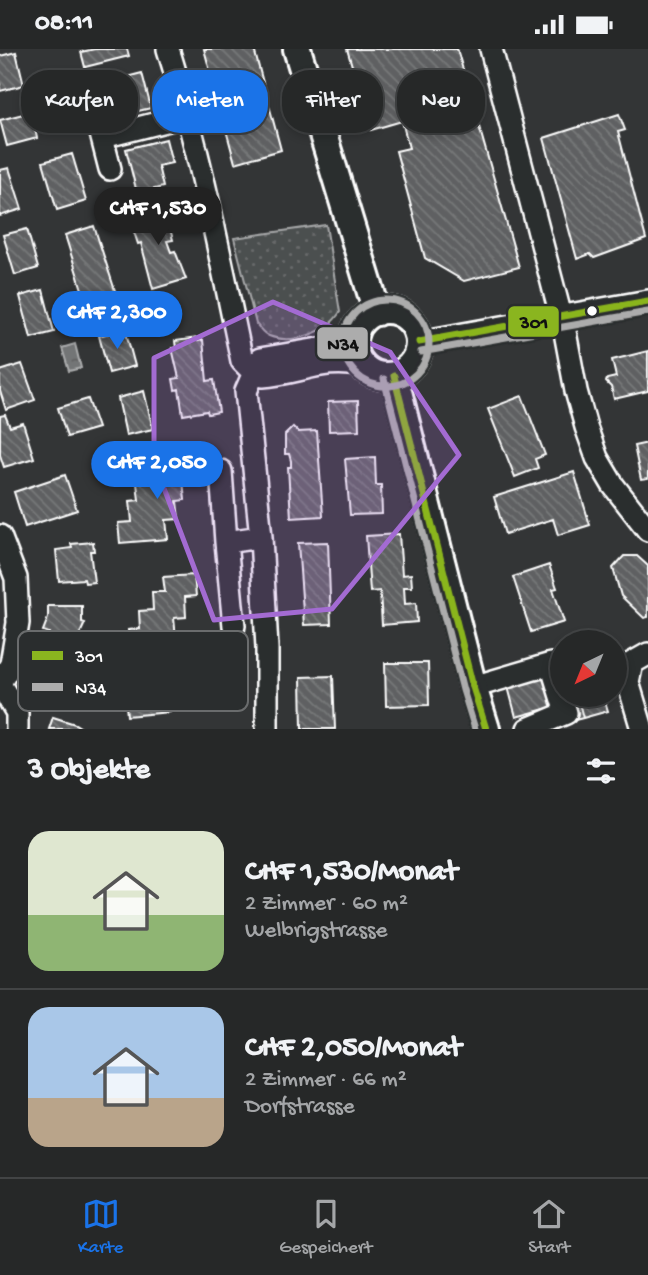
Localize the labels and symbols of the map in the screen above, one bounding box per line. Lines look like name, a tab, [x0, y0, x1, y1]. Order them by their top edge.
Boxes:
pin: CHF 1,530	[78, 187, 238, 247]
pin: CHF 2,300	[37, 292, 197, 351]
unlabelled marker	[585, 304, 599, 318]
line badge: 301	[507, 305, 560, 338]
text: 301	[519, 313, 548, 336]
line badge: N34	[316, 326, 369, 360]
text: N34	[327, 335, 360, 358]
pin: CHF 2,050	[77, 441, 237, 501]
north arrow	[550, 630, 626, 707]
legend	[18, 631, 248, 711]
text: 301	[74, 647, 103, 670]
text: N34	[75, 679, 106, 702]

